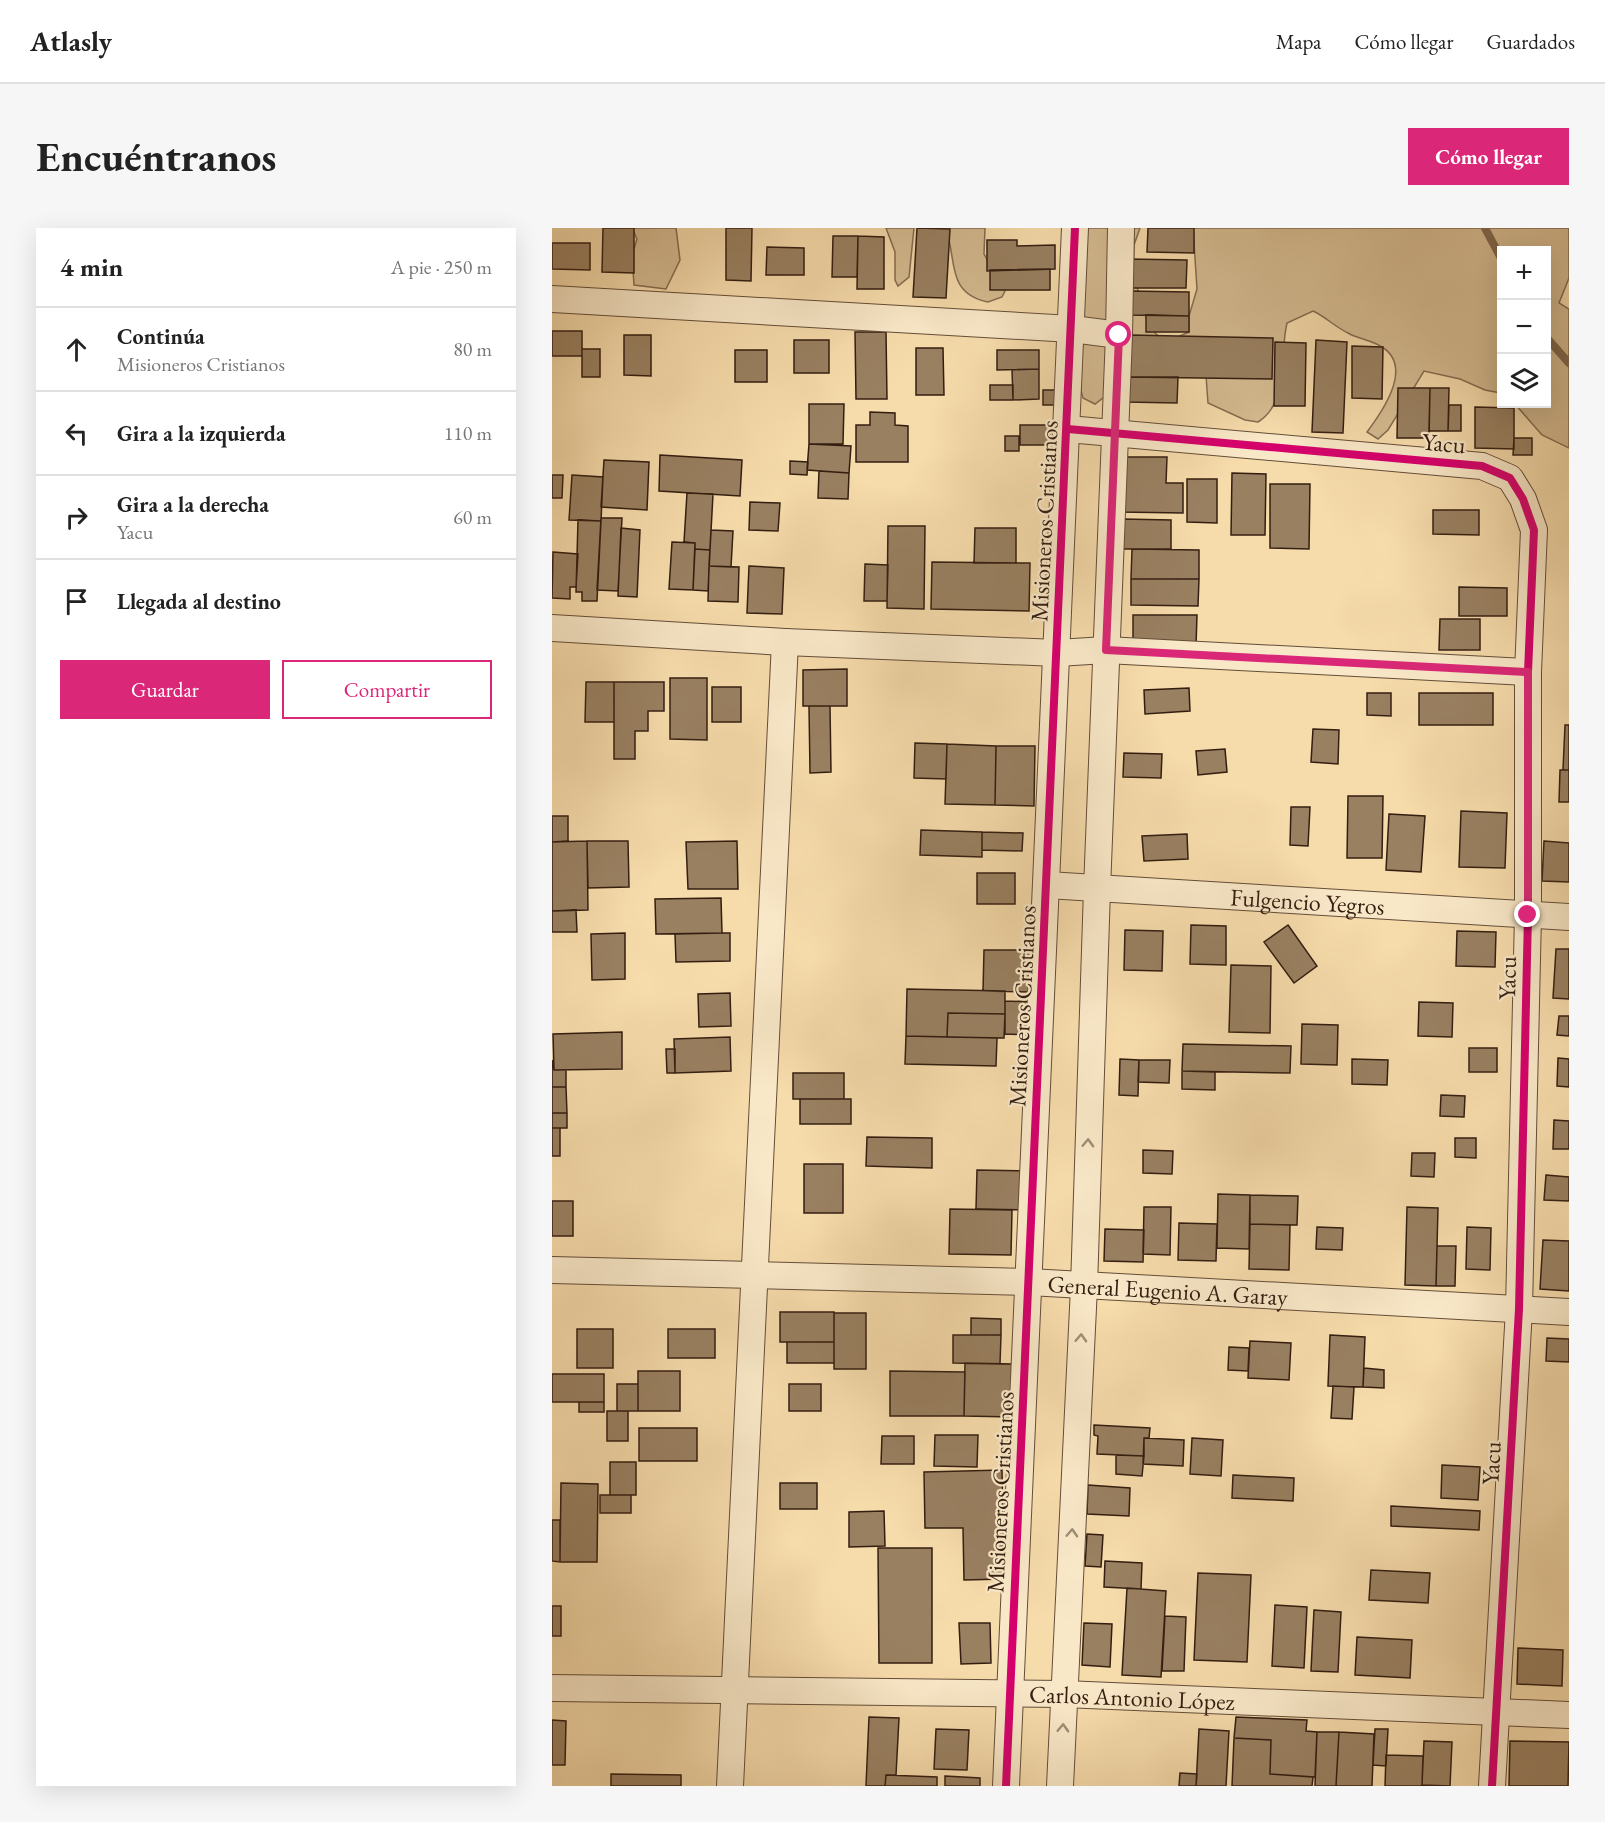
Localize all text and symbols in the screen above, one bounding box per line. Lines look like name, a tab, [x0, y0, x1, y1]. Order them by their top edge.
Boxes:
text: Atlasly	[30, 23, 112, 59]
text: Mapa	[1276, 28, 1321, 55]
text: Cómo llegar	[1354, 28, 1453, 55]
text: Guardados	[1486, 28, 1575, 55]
button: Cómo llegar	[1408, 128, 1569, 185]
text: Encuéntranos	[36, 129, 276, 184]
map controls	[1497, 246, 1551, 408]
button: +	[1497, 246, 1551, 300]
text: 4 min	[60, 250, 123, 284]
text: A pie · 250 m	[391, 254, 492, 280]
button: −	[1497, 300, 1551, 354]
route start	[1105, 321, 1131, 347]
text: Continúa	[117, 322, 205, 351]
icon: ahead	[60, 333, 93, 366]
text: 80 m	[453, 336, 492, 362]
text: Misioneros Cristianos	[117, 351, 285, 377]
button: layers	[1497, 354, 1551, 408]
icon: left	[60, 417, 93, 450]
text: Gira a la izquierda	[117, 419, 286, 448]
text: 110 m	[444, 420, 492, 446]
street label: Misioneros Cristianos	[1023, 420, 1065, 622]
street label: Yacu	[1421, 426, 1467, 460]
text: Gira a la derecha	[117, 490, 269, 519]
icon: right	[60, 501, 93, 534]
text: 60 m	[453, 504, 492, 530]
text: Yacu	[117, 519, 153, 545]
icon: arrive	[60, 585, 93, 618]
text: Llegada al destino	[117, 587, 281, 616]
button: Guardar	[60, 660, 270, 719]
button: Compartir	[282, 660, 492, 719]
street label: Fulgencio Yegros	[1229, 881, 1386, 921]
route end	[1514, 901, 1540, 927]
street label: Misioneros Cristianos	[1001, 905, 1043, 1107]
street label: Yacu	[1491, 956, 1523, 1000]
one-way arrow	[1082, 1139, 1095, 1148]
street label: General Eugenio A. Garay	[1047, 1268, 1289, 1312]
one-way arrow	[1075, 1333, 1088, 1342]
street label: Misioneros Cristianos	[979, 1391, 1021, 1593]
street label: Yacu	[1474, 1440, 1508, 1486]
one-way arrow	[1065, 1528, 1078, 1537]
street label: Carlos Antonio López	[1029, 1678, 1235, 1717]
one-way arrow	[1056, 1723, 1069, 1732]

